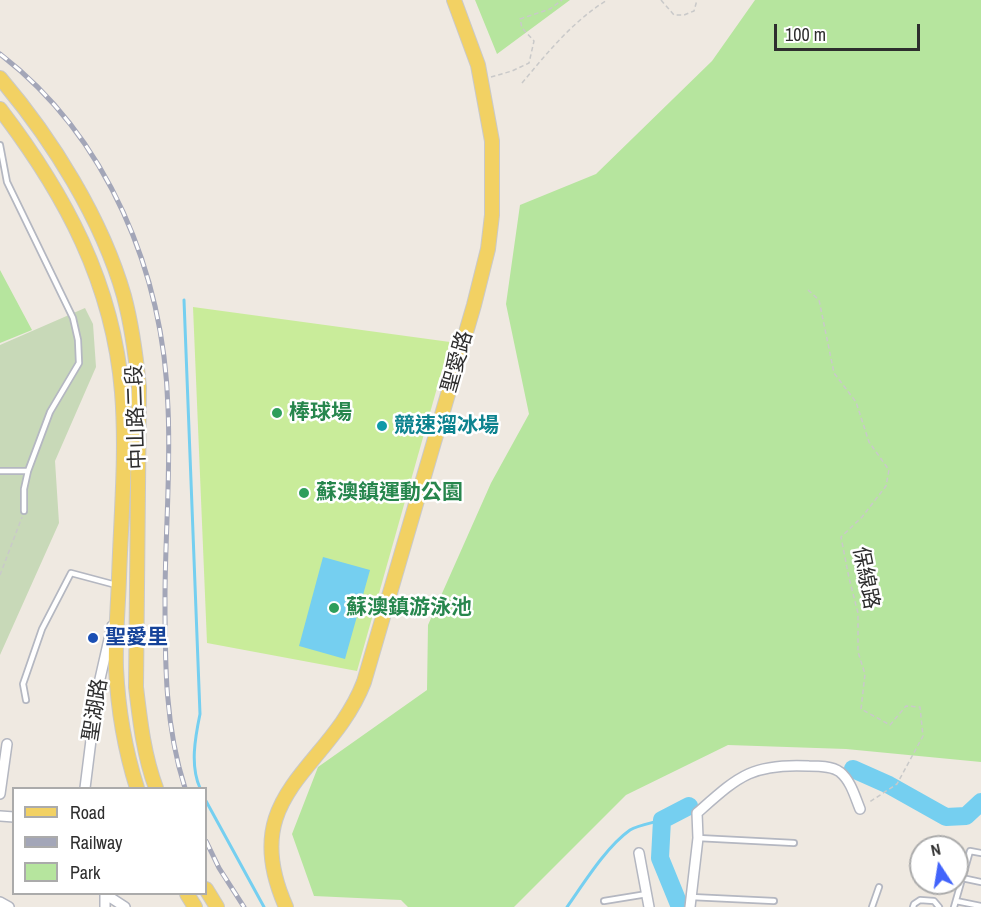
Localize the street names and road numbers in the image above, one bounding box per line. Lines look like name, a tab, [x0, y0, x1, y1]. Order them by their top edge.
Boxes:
street label: 聖愛路	[437, 328, 479, 396]
street label: 中山路二段	[123, 364, 151, 470]
street label: 保線路	[847, 545, 883, 611]
street label: 聖湖路	[79, 677, 113, 743]

